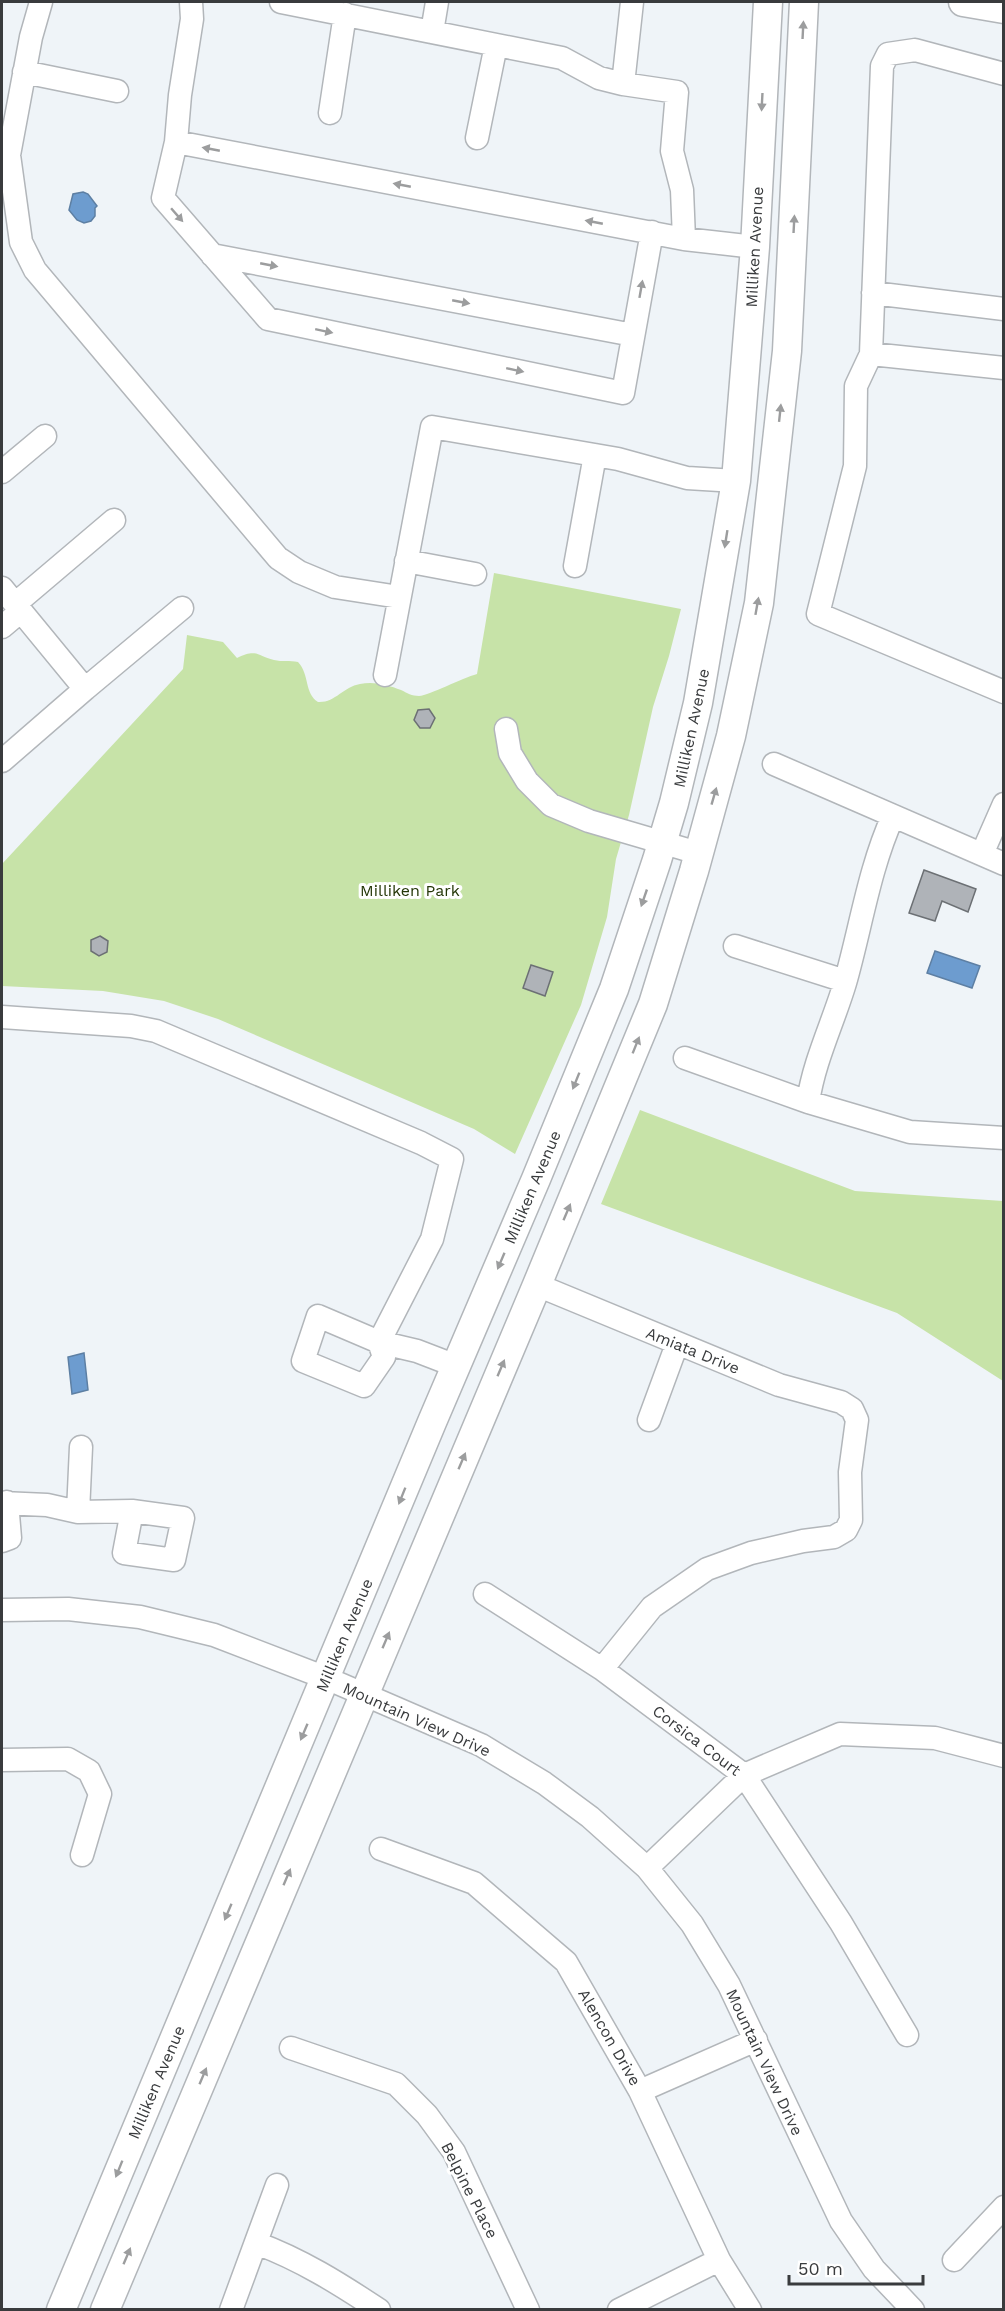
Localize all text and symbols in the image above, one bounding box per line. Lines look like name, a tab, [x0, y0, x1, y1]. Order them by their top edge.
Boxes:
one-way arrow	[798, 20, 807, 39]
one-way arrow	[757, 92, 766, 111]
one-way arrow	[201, 144, 220, 153]
one-way arrow	[393, 180, 412, 189]
street label: Milliken Avenue	[742, 186, 767, 308]
one-way arrow	[171, 207, 184, 223]
one-way arrow	[789, 215, 798, 234]
one-way arrow	[584, 217, 603, 226]
one-way arrow	[260, 261, 279, 270]
one-way arrow	[637, 279, 646, 298]
one-way arrow	[452, 298, 471, 307]
one-way arrow	[315, 326, 333, 336]
one-way arrow	[505, 366, 524, 376]
one-way arrow	[775, 403, 785, 422]
one-way arrow	[721, 530, 730, 549]
one-way arrow	[753, 597, 762, 616]
street label: Milliken Avenue	[670, 667, 713, 789]
one-way arrow	[710, 787, 719, 805]
park label: Milliken Park	[360, 881, 460, 900]
one-way arrow	[639, 889, 648, 907]
one-way arrow	[632, 1036, 641, 1054]
one-way arrow	[571, 1072, 580, 1090]
street label: Milliken Avenue	[500, 1128, 565, 1247]
one-way arrow	[563, 1203, 572, 1221]
one-way arrow	[496, 1252, 505, 1270]
street label: Amiata Drive	[643, 1323, 742, 1378]
one-way arrow	[497, 1359, 506, 1376]
one-way arrow	[457, 1451, 467, 1469]
one-way arrow	[397, 1487, 407, 1505]
street label: Milliken Avenue	[312, 1576, 377, 1695]
one-way arrow	[381, 1631, 391, 1649]
street label: Mountain View Drive	[340, 1678, 494, 1761]
street label: Corsica Court	[649, 1701, 745, 1780]
one-way arrow	[299, 1724, 309, 1742]
one-way arrow	[283, 1868, 292, 1886]
one-way arrow	[223, 1903, 232, 1921]
street label: Alencon Drive	[574, 1986, 645, 2089]
street label: Mountain View Drive	[722, 1986, 807, 2139]
street label: Milliken Avenue	[124, 2023, 189, 2142]
one-way arrow	[199, 2067, 208, 2085]
street label: Belpine Place	[437, 2139, 502, 2241]
one-way arrow	[114, 2160, 123, 2178]
one-way arrow	[122, 2246, 132, 2264]
scale bar	[789, 2248, 922, 2286]
text: 50 m	[798, 2258, 843, 2279]

